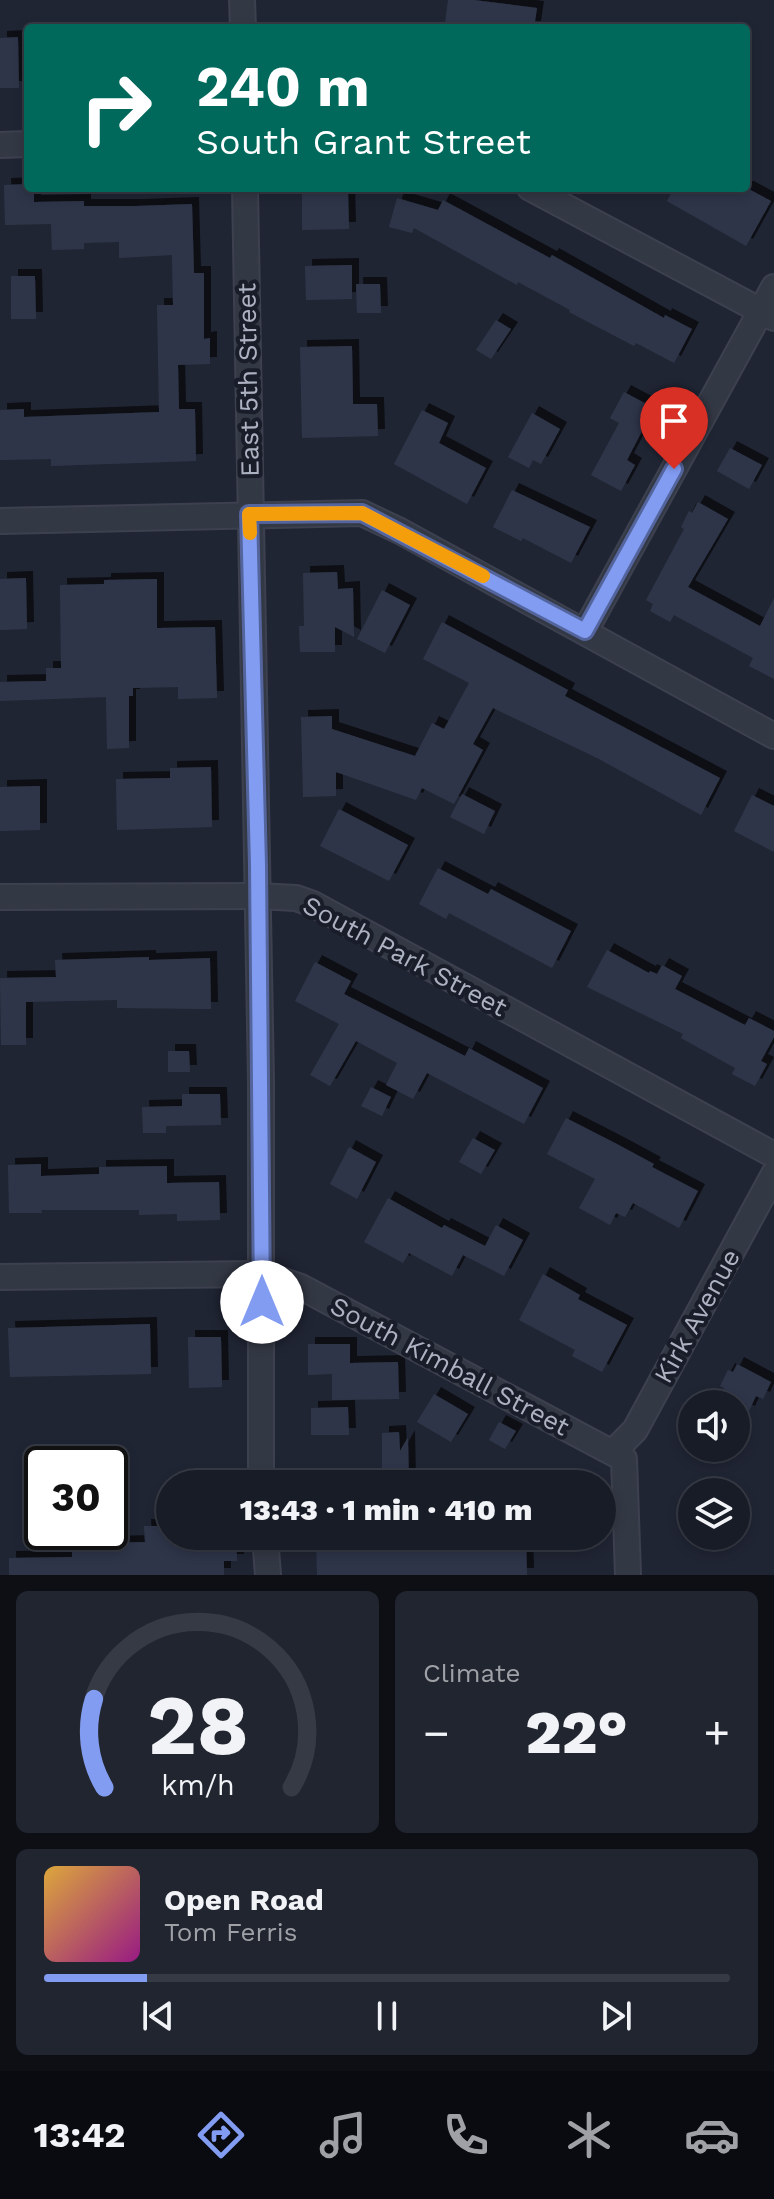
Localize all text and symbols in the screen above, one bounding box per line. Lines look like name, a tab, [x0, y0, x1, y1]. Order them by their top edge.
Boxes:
text: 240 m	[196, 54, 370, 120]
icon: right	[64, 56, 168, 160]
text: South Grant Street	[196, 121, 531, 163]
street label: East 5th Street	[231, 283, 265, 477]
pin	[640, 387, 708, 469]
icon: arrive	[652, 399, 696, 443]
street label: South Park Street	[298, 890, 512, 1022]
street label: Kirk Avenue	[648, 1244, 746, 1388]
position arrow	[220, 1260, 304, 1344]
street label: South Kimball Street	[325, 1290, 575, 1442]
map controls	[678, 1390, 750, 1550]
button: sound	[678, 1390, 750, 1462]
speed limit sign: 30	[24, 1446, 128, 1550]
button: layers	[678, 1478, 750, 1550]
text: 13:43 · 1 min · 410 m	[240, 1492, 532, 1527]
text: Climate	[423, 1658, 521, 1688]
text: 28	[147, 1677, 248, 1774]
text: 22°	[525, 1697, 628, 1768]
text: −	[423, 1707, 450, 1759]
text: +	[703, 1707, 730, 1759]
text: km/h	[161, 1768, 234, 1802]
text: Open Road	[164, 1882, 324, 1917]
text: Tom Ferris	[164, 1917, 297, 1947]
icon: previous	[136, 1994, 180, 2038]
icon: pause	[365, 1994, 409, 2038]
icon: next	[594, 1994, 638, 2038]
icon: directions	[193, 2107, 249, 2163]
icon: music	[315, 2107, 371, 2163]
icon: phone	[438, 2107, 494, 2163]
icon: climate	[561, 2107, 617, 2163]
icon: car	[684, 2107, 740, 2163]
text: 13:42	[33, 2114, 126, 2156]

